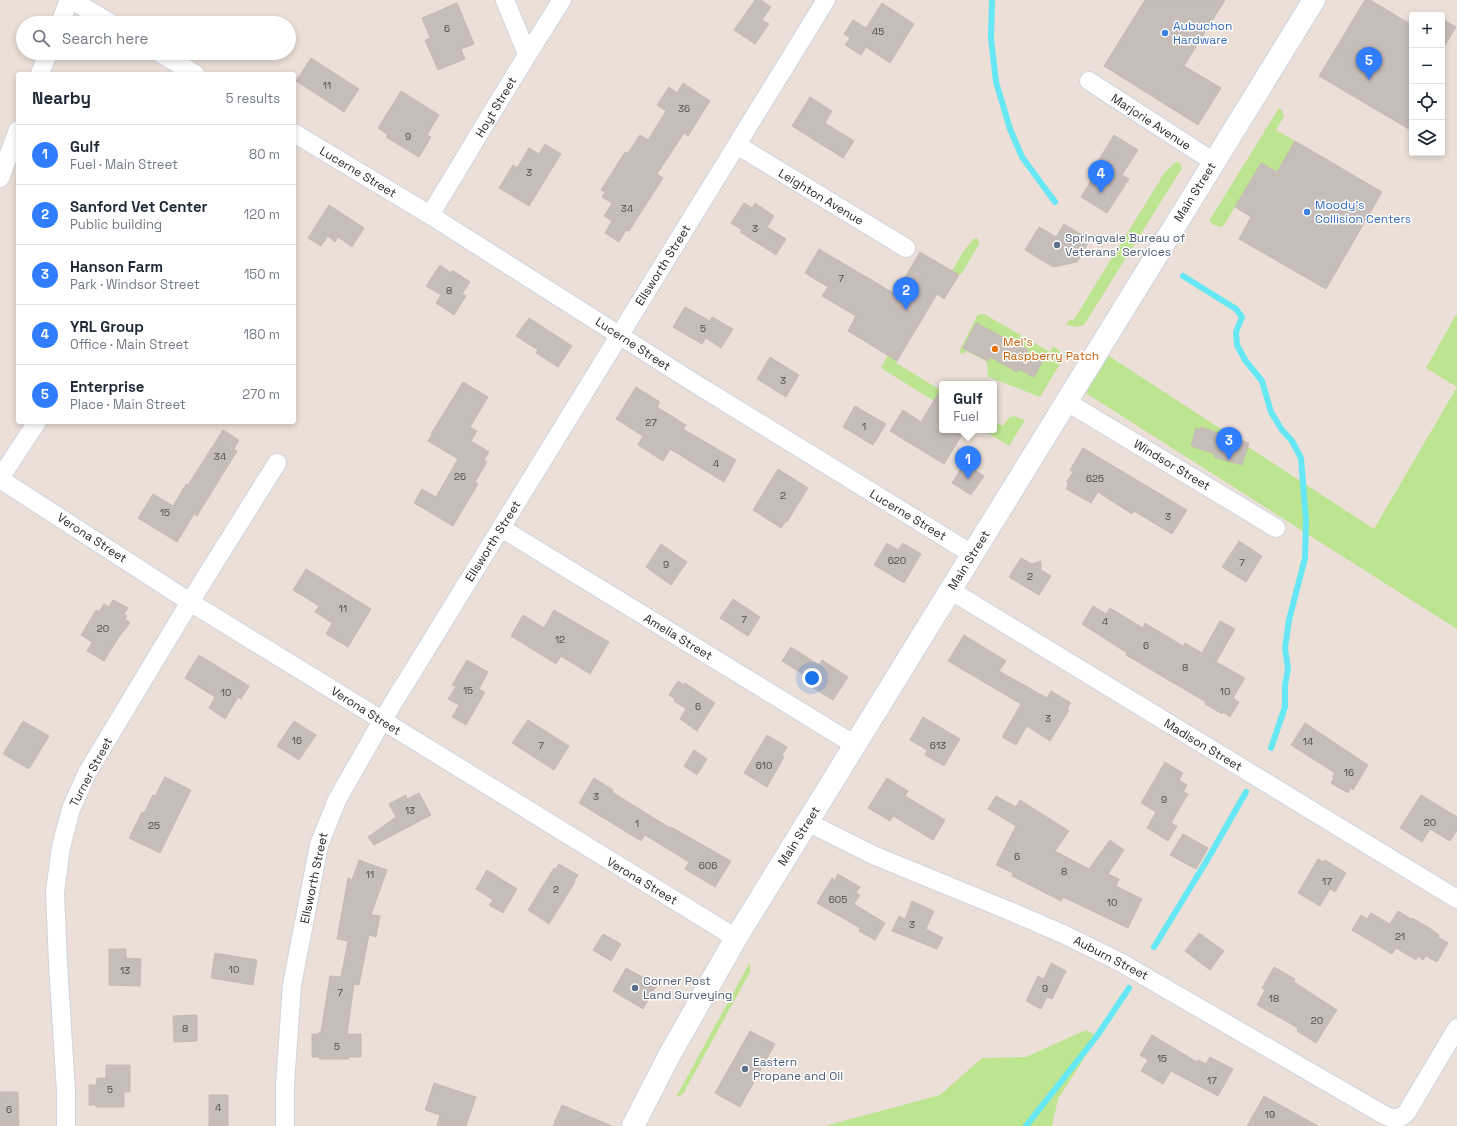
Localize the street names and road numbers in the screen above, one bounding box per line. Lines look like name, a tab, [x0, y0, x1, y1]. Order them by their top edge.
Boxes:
street label: Hoyt Street	[472, 74, 520, 140]
street label: Marjorie Avenue	[1108, 90, 1194, 154]
street label: Lucerne Street	[317, 143, 399, 201]
street label: Main Street	[1170, 159, 1220, 225]
street label: Leighton Avenue	[775, 165, 867, 229]
street label: Ellsworth Street	[632, 221, 694, 309]
street label: Lucerne Street	[592, 314, 674, 374]
street label: Windsor Street	[1131, 436, 1213, 494]
street label: Lucerne Street	[867, 486, 949, 544]
street label: Ellsworth Street	[462, 497, 524, 585]
street label: Verona Street	[54, 510, 130, 566]
street label: Main Street	[944, 527, 994, 593]
street label: Amelia Street	[641, 610, 715, 664]
street label: Verona Street	[328, 683, 404, 739]
street label: Madison Street	[1161, 715, 1245, 775]
street label: Turner Street	[66, 734, 116, 810]
street label: Main Street	[774, 803, 824, 869]
street label: Ellsworth Street	[297, 831, 331, 925]
street label: Verona Street	[604, 854, 680, 908]
street label: Auburn Street	[1071, 932, 1151, 984]

